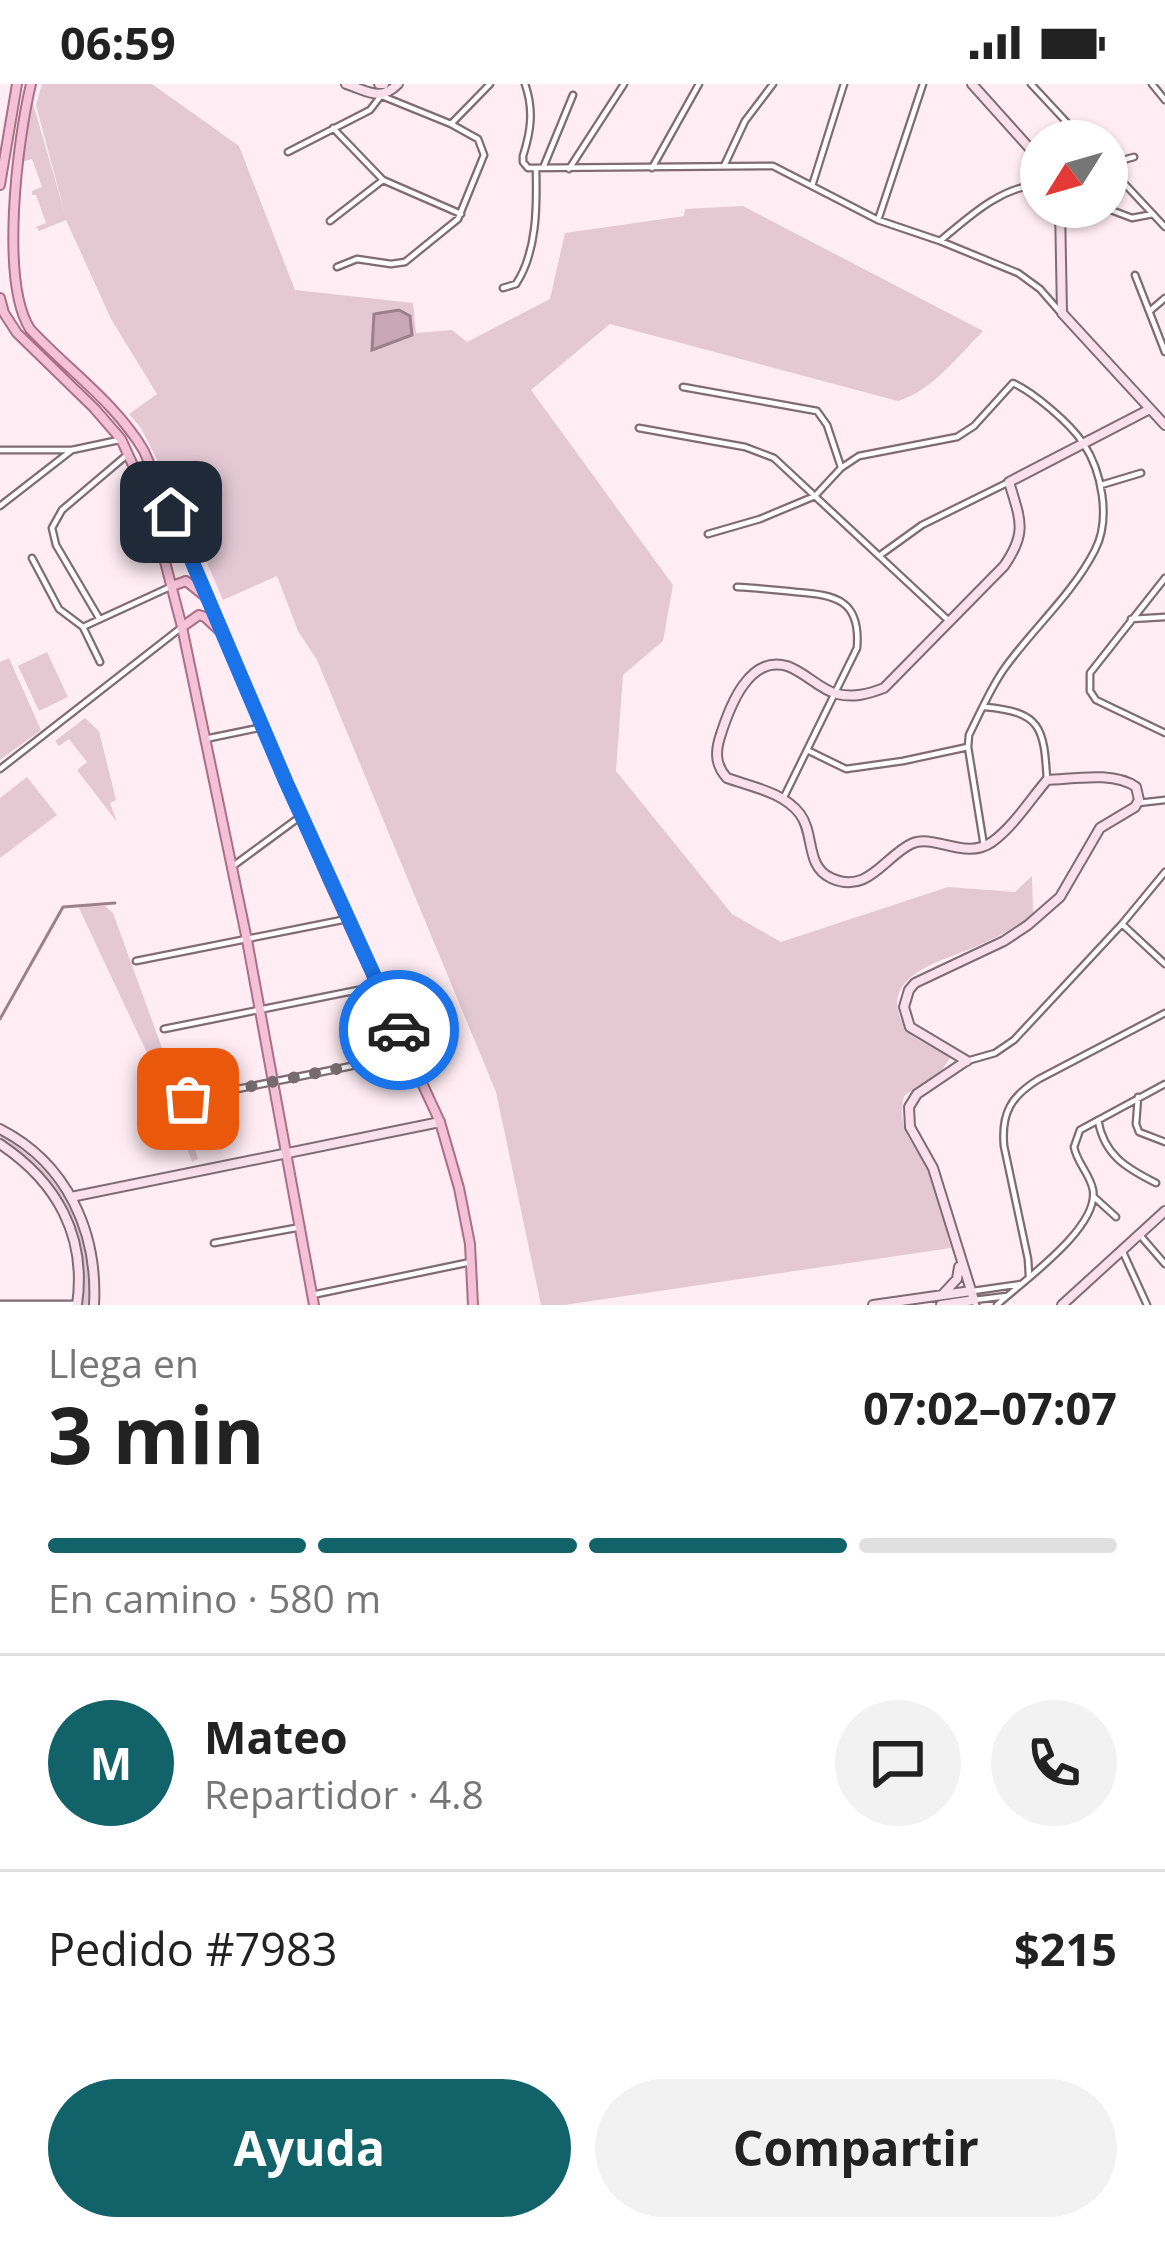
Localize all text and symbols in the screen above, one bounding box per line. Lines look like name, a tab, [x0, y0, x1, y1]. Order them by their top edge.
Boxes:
text: 06:59	[60, 12, 176, 73]
north arrow	[1020, 120, 1128, 228]
map controls	[1020, 120, 1128, 228]
pin	[120, 461, 222, 563]
icon: home	[138, 479, 204, 545]
courier	[339, 970, 459, 1090]
icon: car	[366, 997, 432, 1063]
pin	[137, 1048, 239, 1150]
icon: bag	[155, 1066, 221, 1132]
text: Llega en	[48, 1336, 199, 1389]
text: 07:02–07:07	[863, 1377, 1117, 1438]
text: 3 min	[48, 1381, 265, 1487]
text: En camino · 580 m	[48, 1571, 381, 1624]
button: chat	[835, 1700, 961, 1826]
button: phone	[991, 1700, 1117, 1826]
text: Mateo	[204, 1706, 348, 1767]
text: M	[90, 1732, 132, 1793]
text: Repartidor · 4.8	[204, 1767, 484, 1820]
text: Pedido #7983	[48, 1918, 338, 1979]
text: $215	[1014, 1918, 1117, 1979]
button: Ayuda	[48, 2079, 571, 2217]
button: Compartir	[595, 2079, 1117, 2217]

